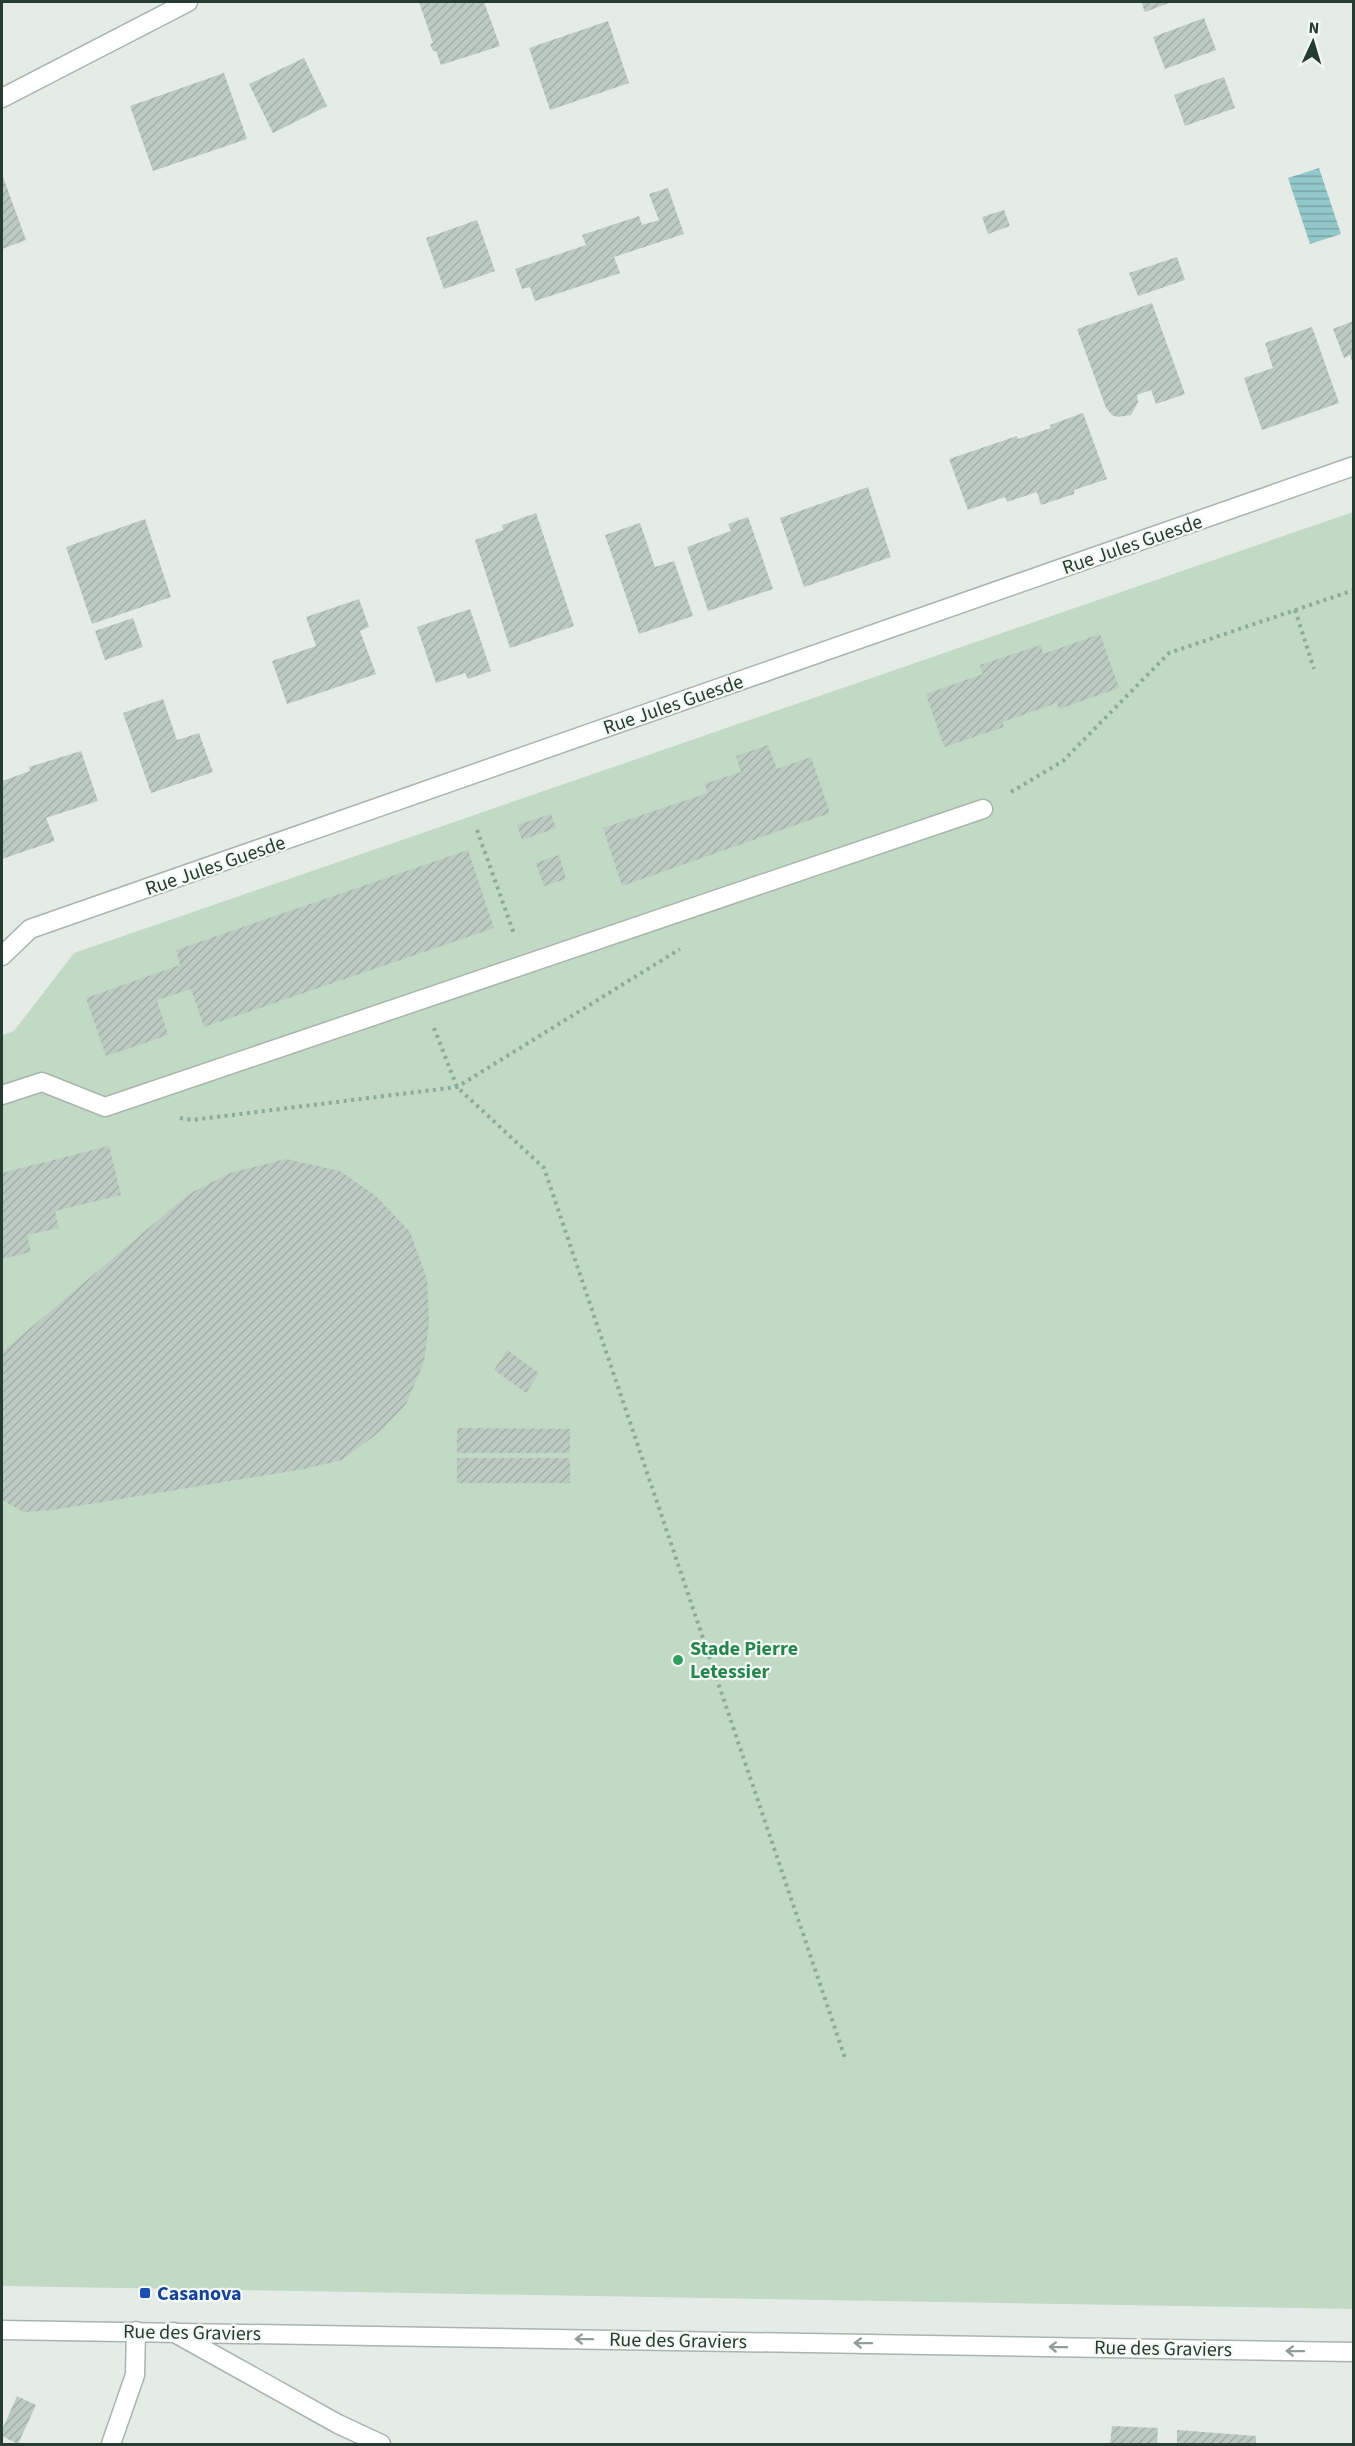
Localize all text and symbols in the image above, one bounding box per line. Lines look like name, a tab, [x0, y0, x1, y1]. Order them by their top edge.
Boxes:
north arrow	[1283, 12, 1343, 72]
text: N	[1308, 17, 1320, 39]
street label: Rue Jules Guesde	[1058, 508, 1206, 582]
street label: Rue Jules Guesde	[599, 668, 747, 742]
street label: Rue Jules Guesde	[141, 829, 289, 903]
place label: Stade Pierre Letessier	[690, 1635, 798, 1686]
marker: Stade Pierre Letessier	[671, 1653, 685, 1667]
place label: Casanova	[157, 2280, 242, 2308]
marker: Casanova	[138, 2286, 152, 2300]
street label: Rue des Graviers	[123, 2318, 261, 2348]
street label: Rue des Graviers	[609, 2326, 747, 2356]
one-way arrow	[575, 2333, 595, 2345]
street label: Rue des Graviers	[1094, 2334, 1232, 2364]
one-way arrow	[854, 2338, 874, 2349]
one-way arrow	[1049, 2341, 1069, 2353]
one-way arrow	[1286, 2345, 1306, 2356]

